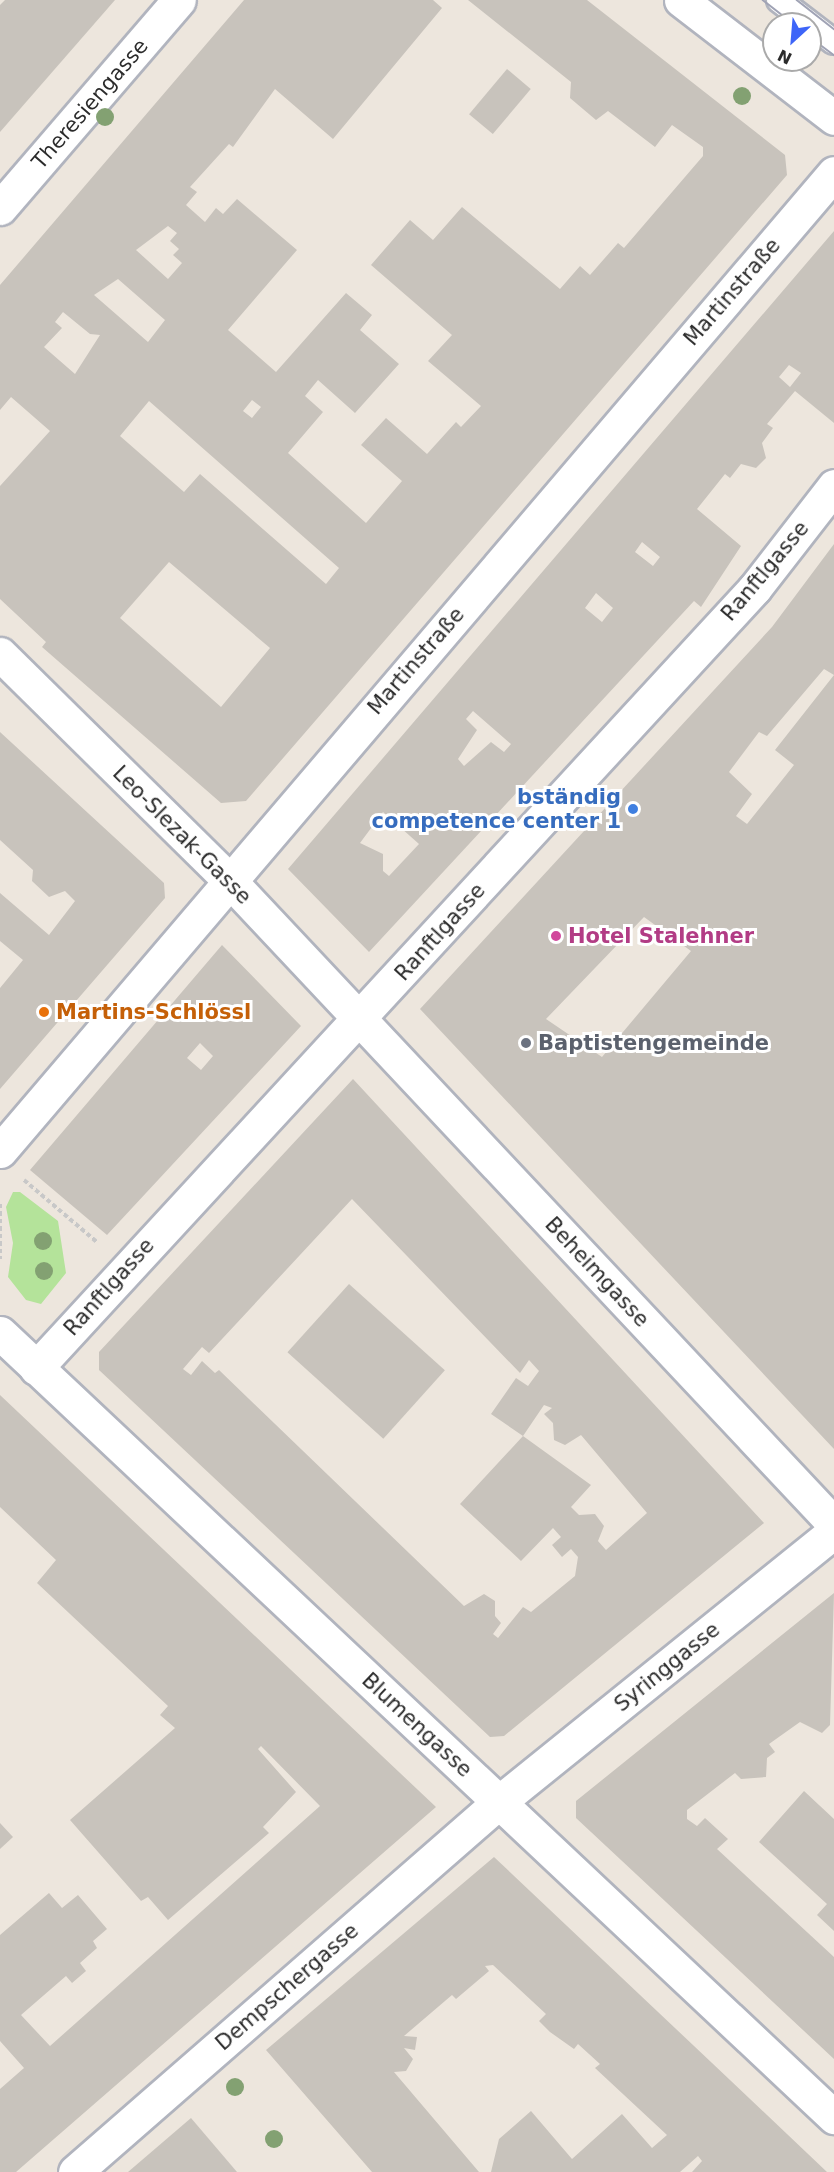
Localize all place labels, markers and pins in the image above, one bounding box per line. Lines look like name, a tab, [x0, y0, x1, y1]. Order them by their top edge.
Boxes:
place label: bständig competence center 1	[372, 784, 621, 834]
marker: bständig competence center 1	[626, 802, 640, 816]
place label: Hotel Stalehner	[568, 923, 754, 949]
marker: Hotel Stalehner	[549, 929, 563, 943]
place label: Martins-Schlössl	[56, 999, 251, 1025]
marker: Martins-Schlössl	[37, 1005, 51, 1019]
place label: Baptistengemeinde	[538, 1030, 769, 1056]
marker: Baptistengemeinde	[519, 1036, 533, 1050]

